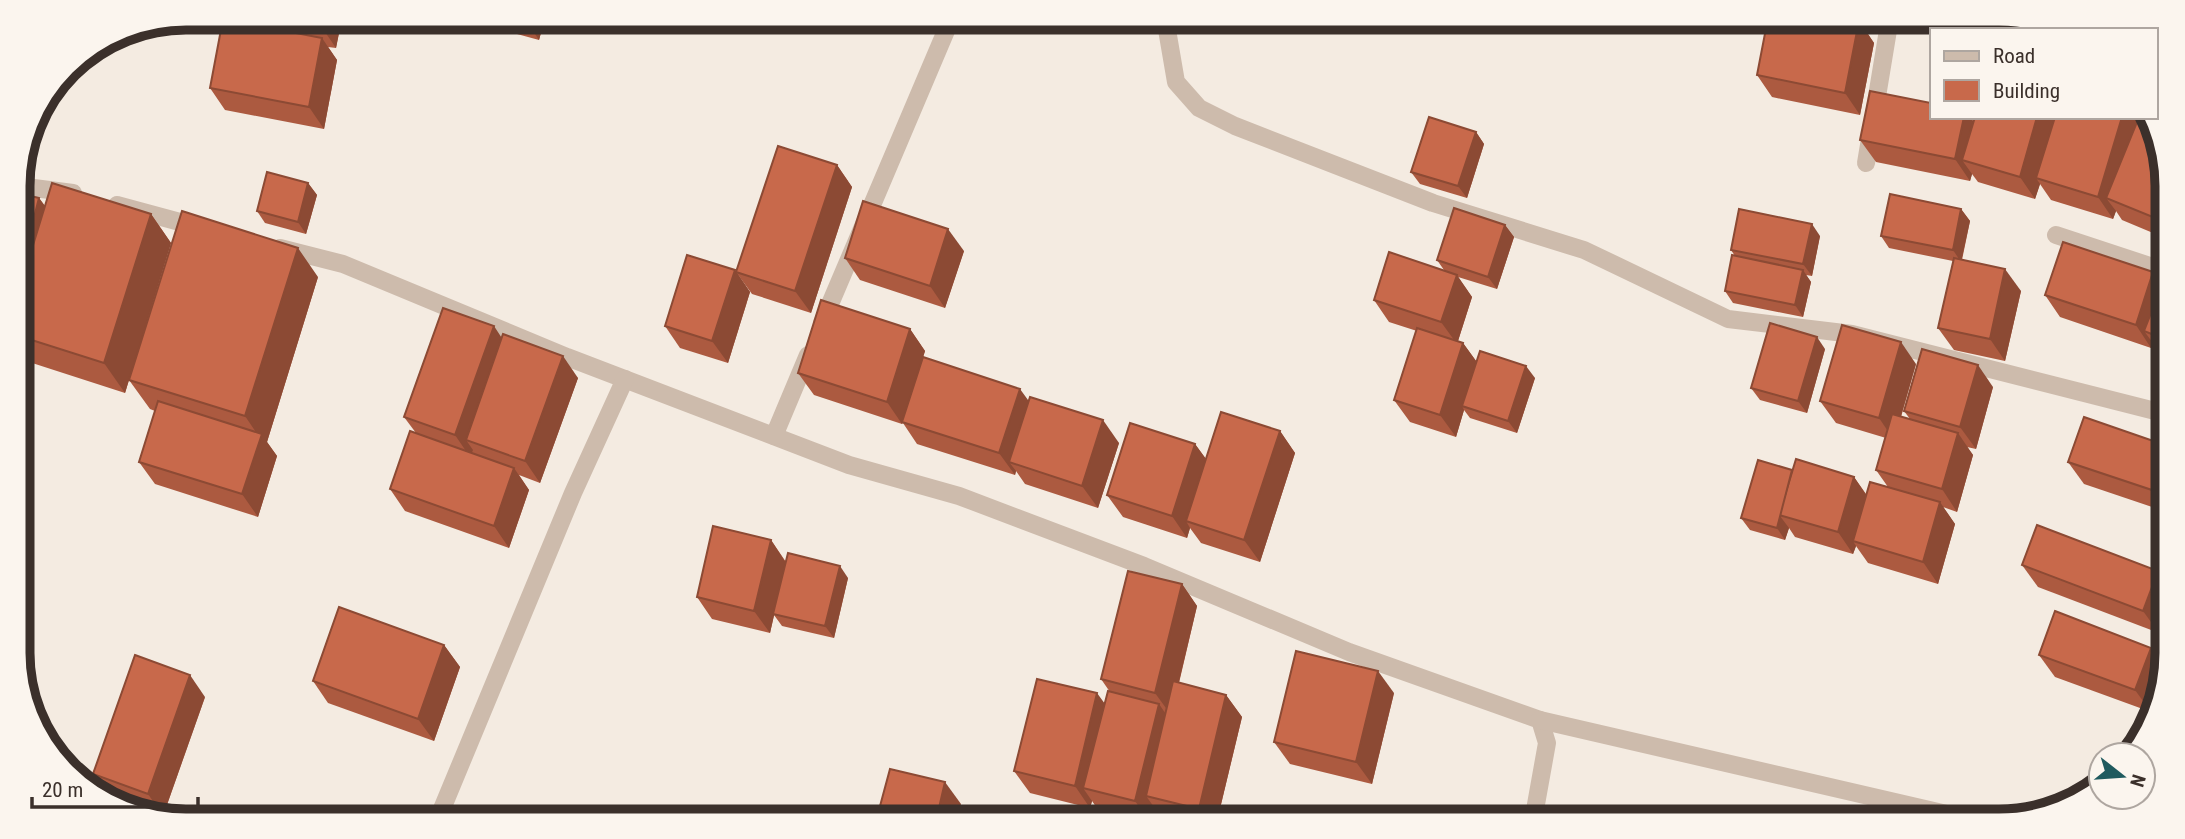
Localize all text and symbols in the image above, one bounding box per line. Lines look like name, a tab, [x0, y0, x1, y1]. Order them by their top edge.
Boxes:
legend	[1930, 28, 2157, 119]
text: Road	[1993, 44, 2035, 68]
text: Building	[1993, 79, 2060, 103]
north arrow	[2087, 741, 2157, 811]
scale bar	[32, 766, 198, 810]
text: N	[2125, 772, 2150, 790]
text: 20 m	[42, 778, 83, 802]

